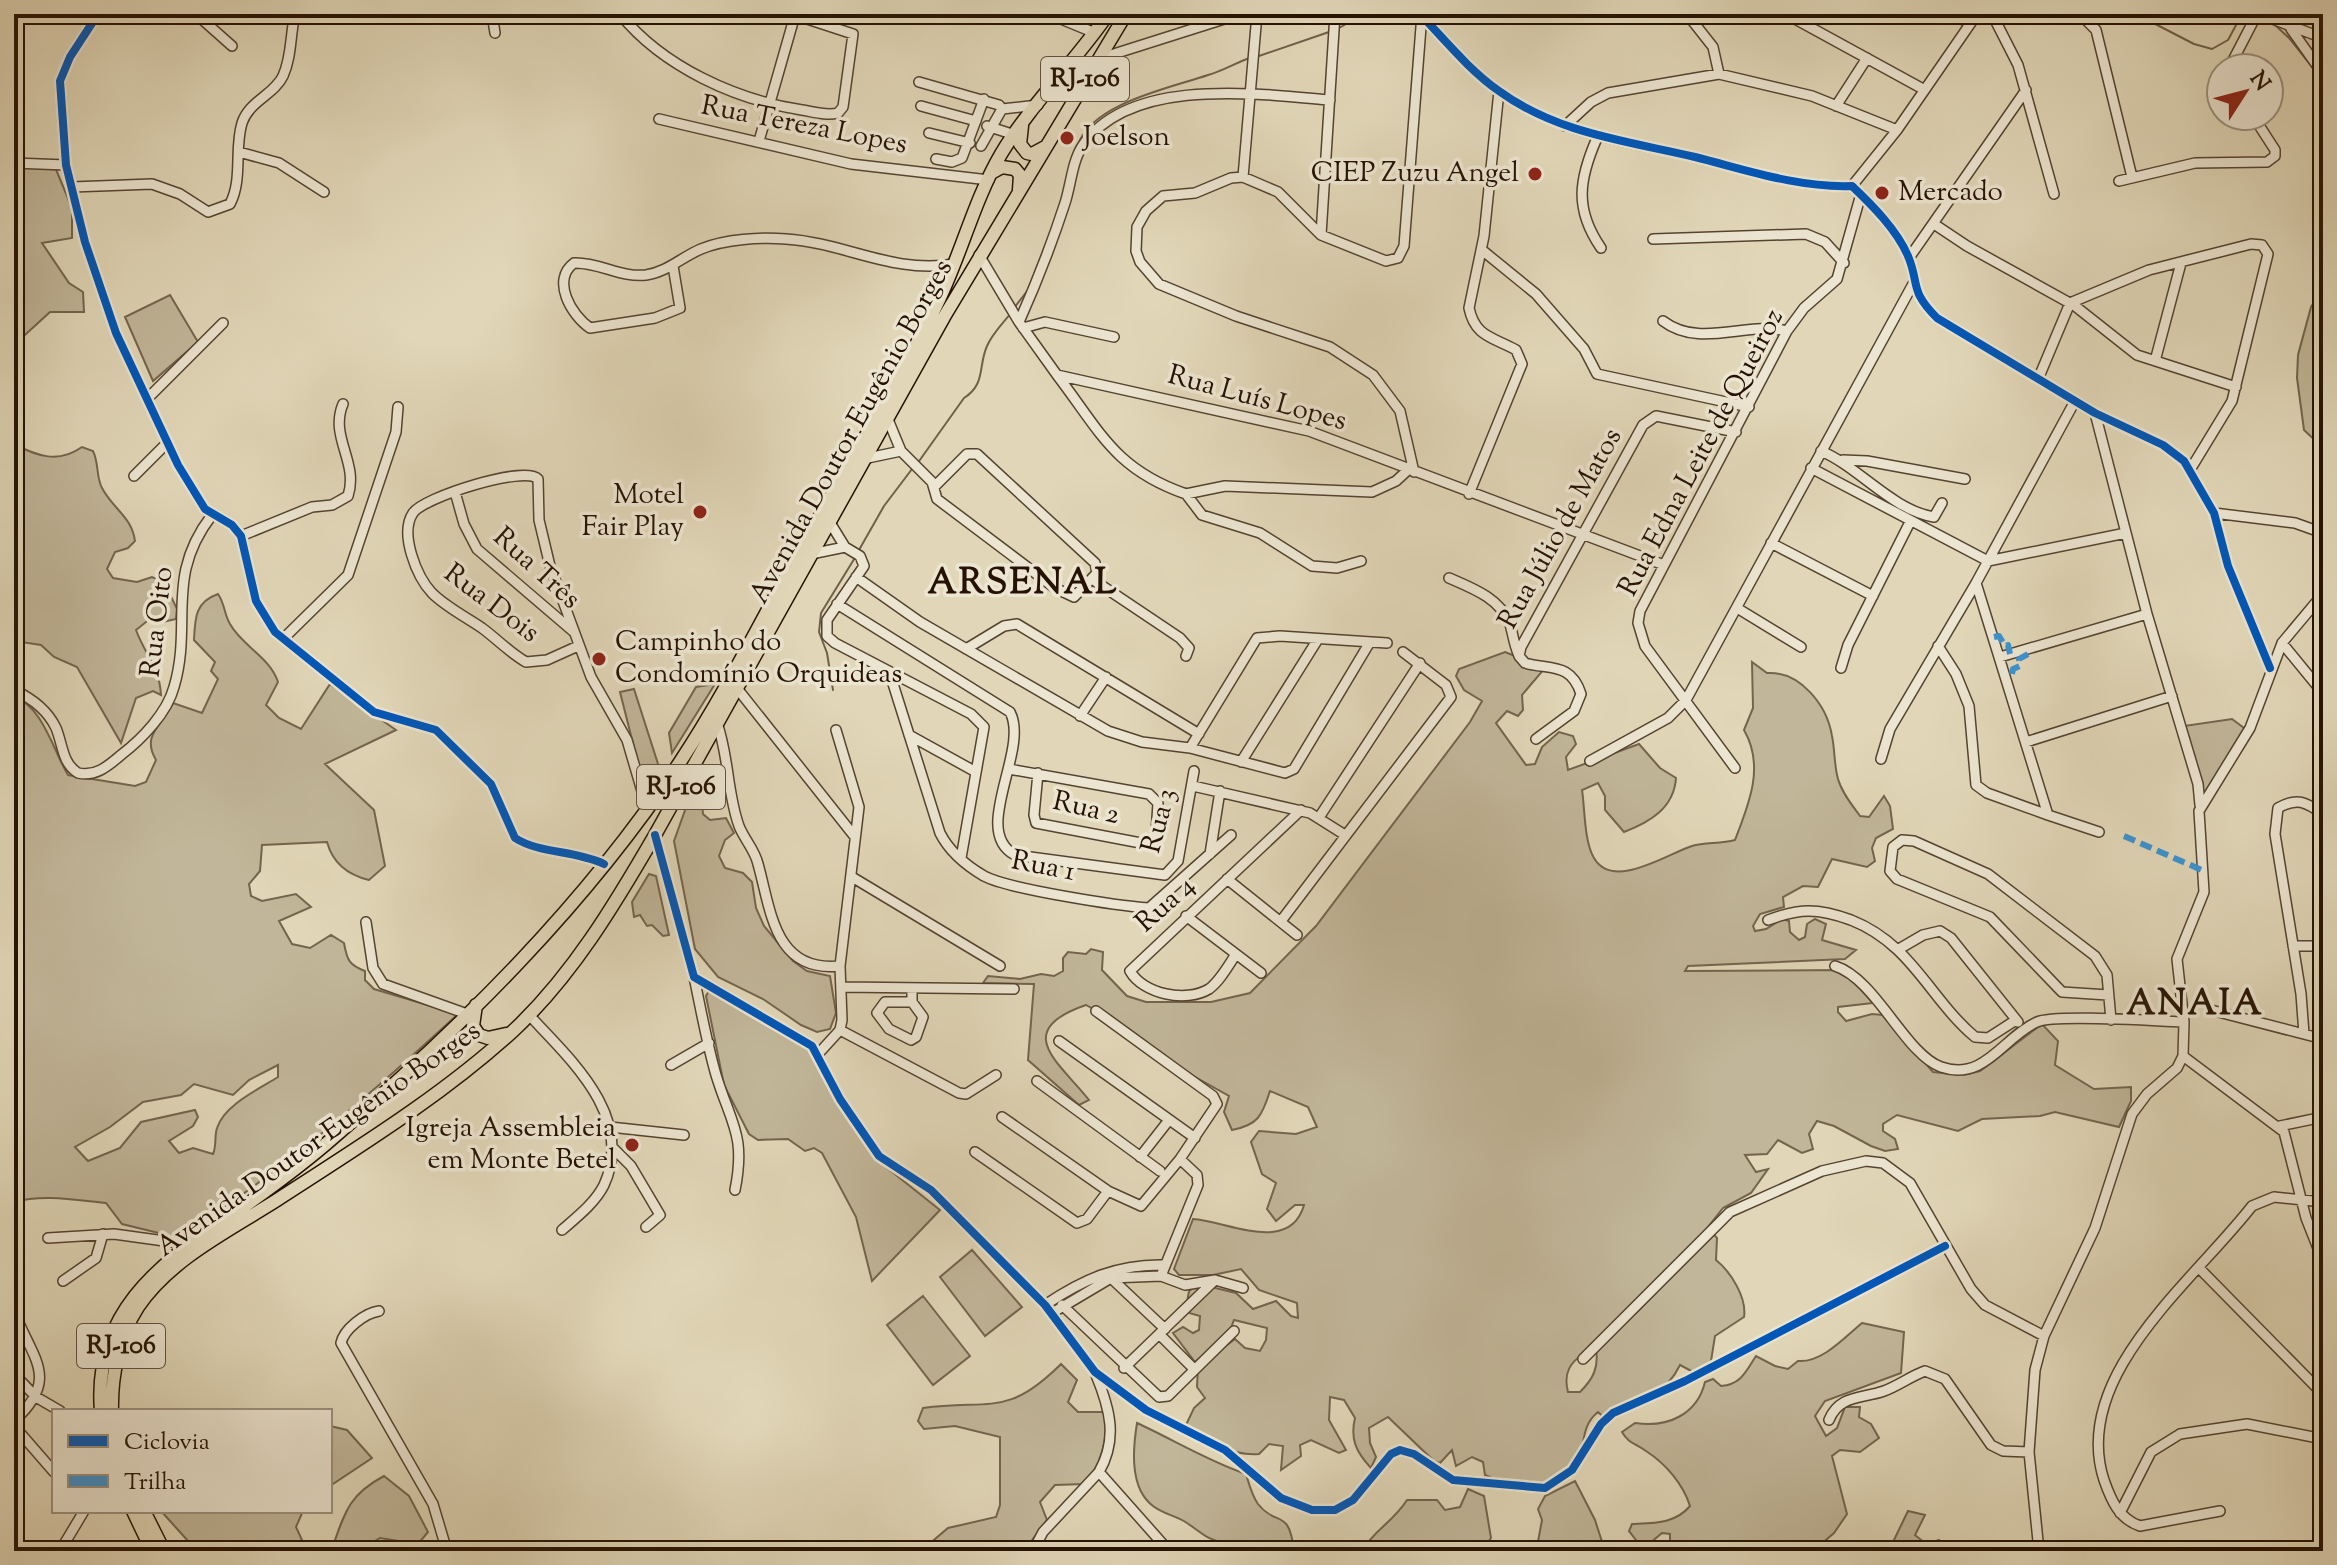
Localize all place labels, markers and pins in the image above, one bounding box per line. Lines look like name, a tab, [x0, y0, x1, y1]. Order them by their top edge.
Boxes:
place label: Joelson	[1081, 118, 1170, 158]
marker: Joelson	[1058, 129, 1076, 147]
place label: CIEP Zuzu Angel	[1311, 154, 1519, 194]
marker: CIEP Zuzu Angel	[1526, 165, 1544, 183]
place label: Mercado	[1898, 173, 2003, 213]
marker: Mercado	[1873, 184, 1891, 202]
place label: Motel Fair Play	[582, 476, 684, 548]
marker: Motel Fair Play	[691, 503, 709, 521]
place label: Campinho do Condomínio Orquideas	[615, 623, 902, 695]
marker: Campinho do Condomínio Orquideas	[590, 650, 608, 668]
place label: Igreja Assembleia em Monte Betel	[406, 1109, 616, 1181]
marker: Igreja Assembleia em Monte Betel	[623, 1136, 641, 1154]

